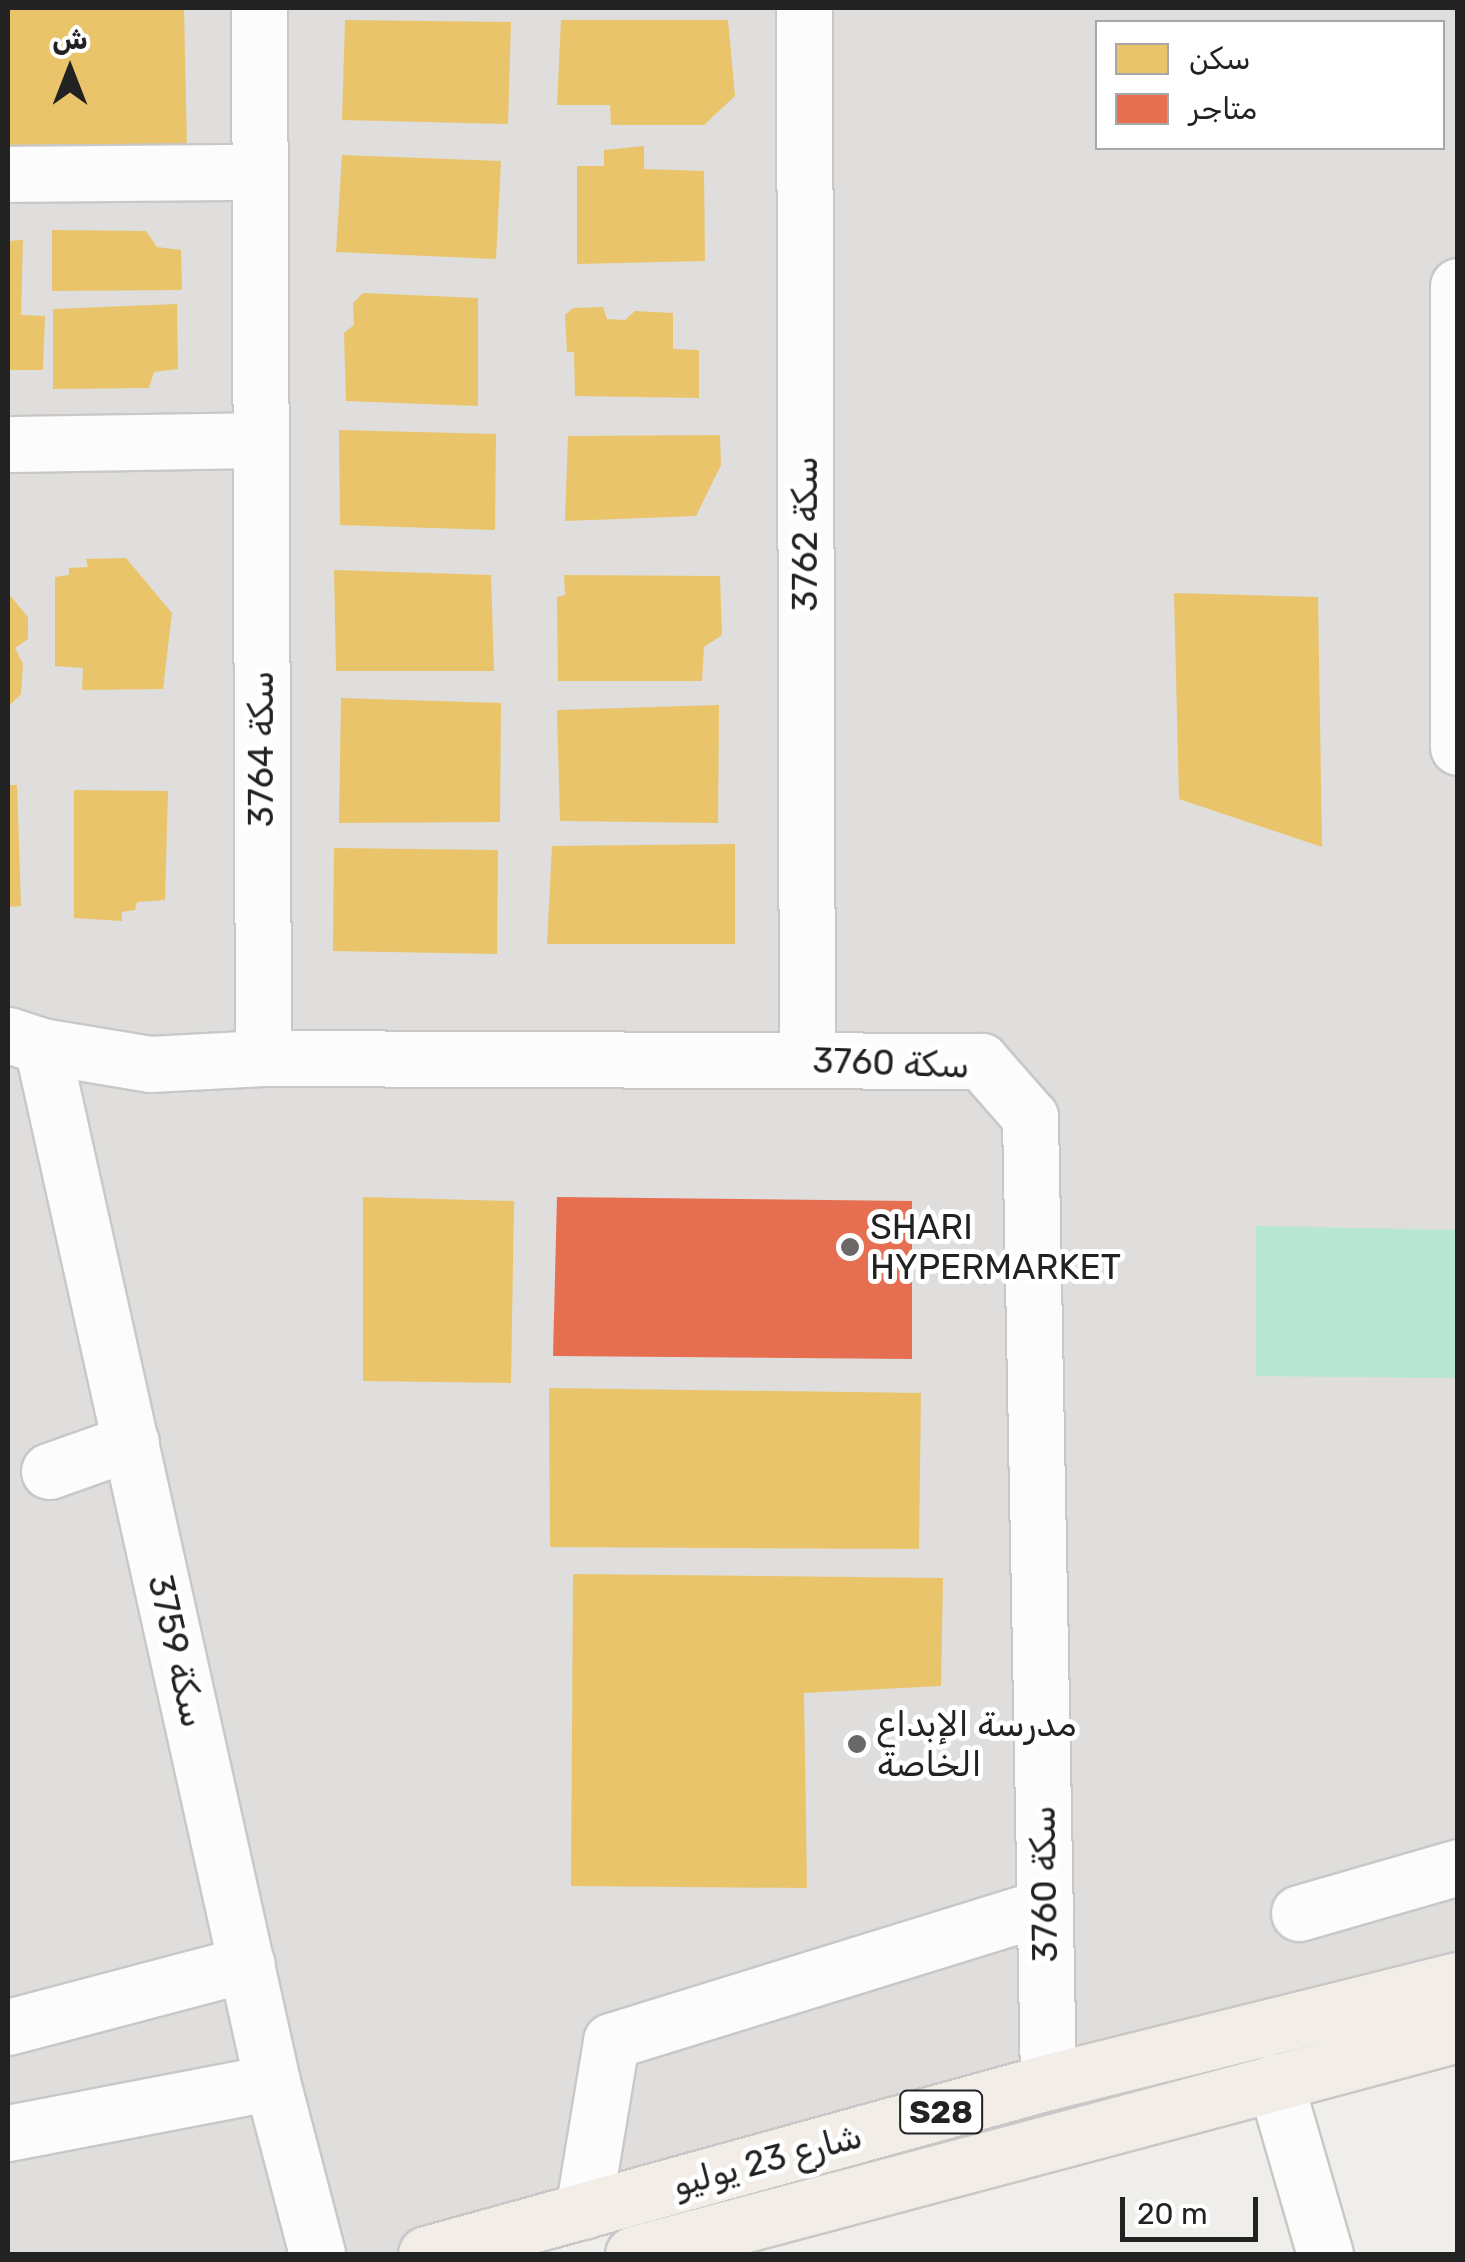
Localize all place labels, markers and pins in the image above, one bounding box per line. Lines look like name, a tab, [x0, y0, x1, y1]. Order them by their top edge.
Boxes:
place label: SHARI HYPERMARKET	[870, 1206, 1121, 1288]
marker: SHARI HYPERMARKET	[839, 1236, 861, 1258]
place label: مدرسة الإبداع الخاصة	[877, 1703, 1077, 1785]
marker: مدرسة الإبداع الخاصة	[846, 1733, 868, 1755]

